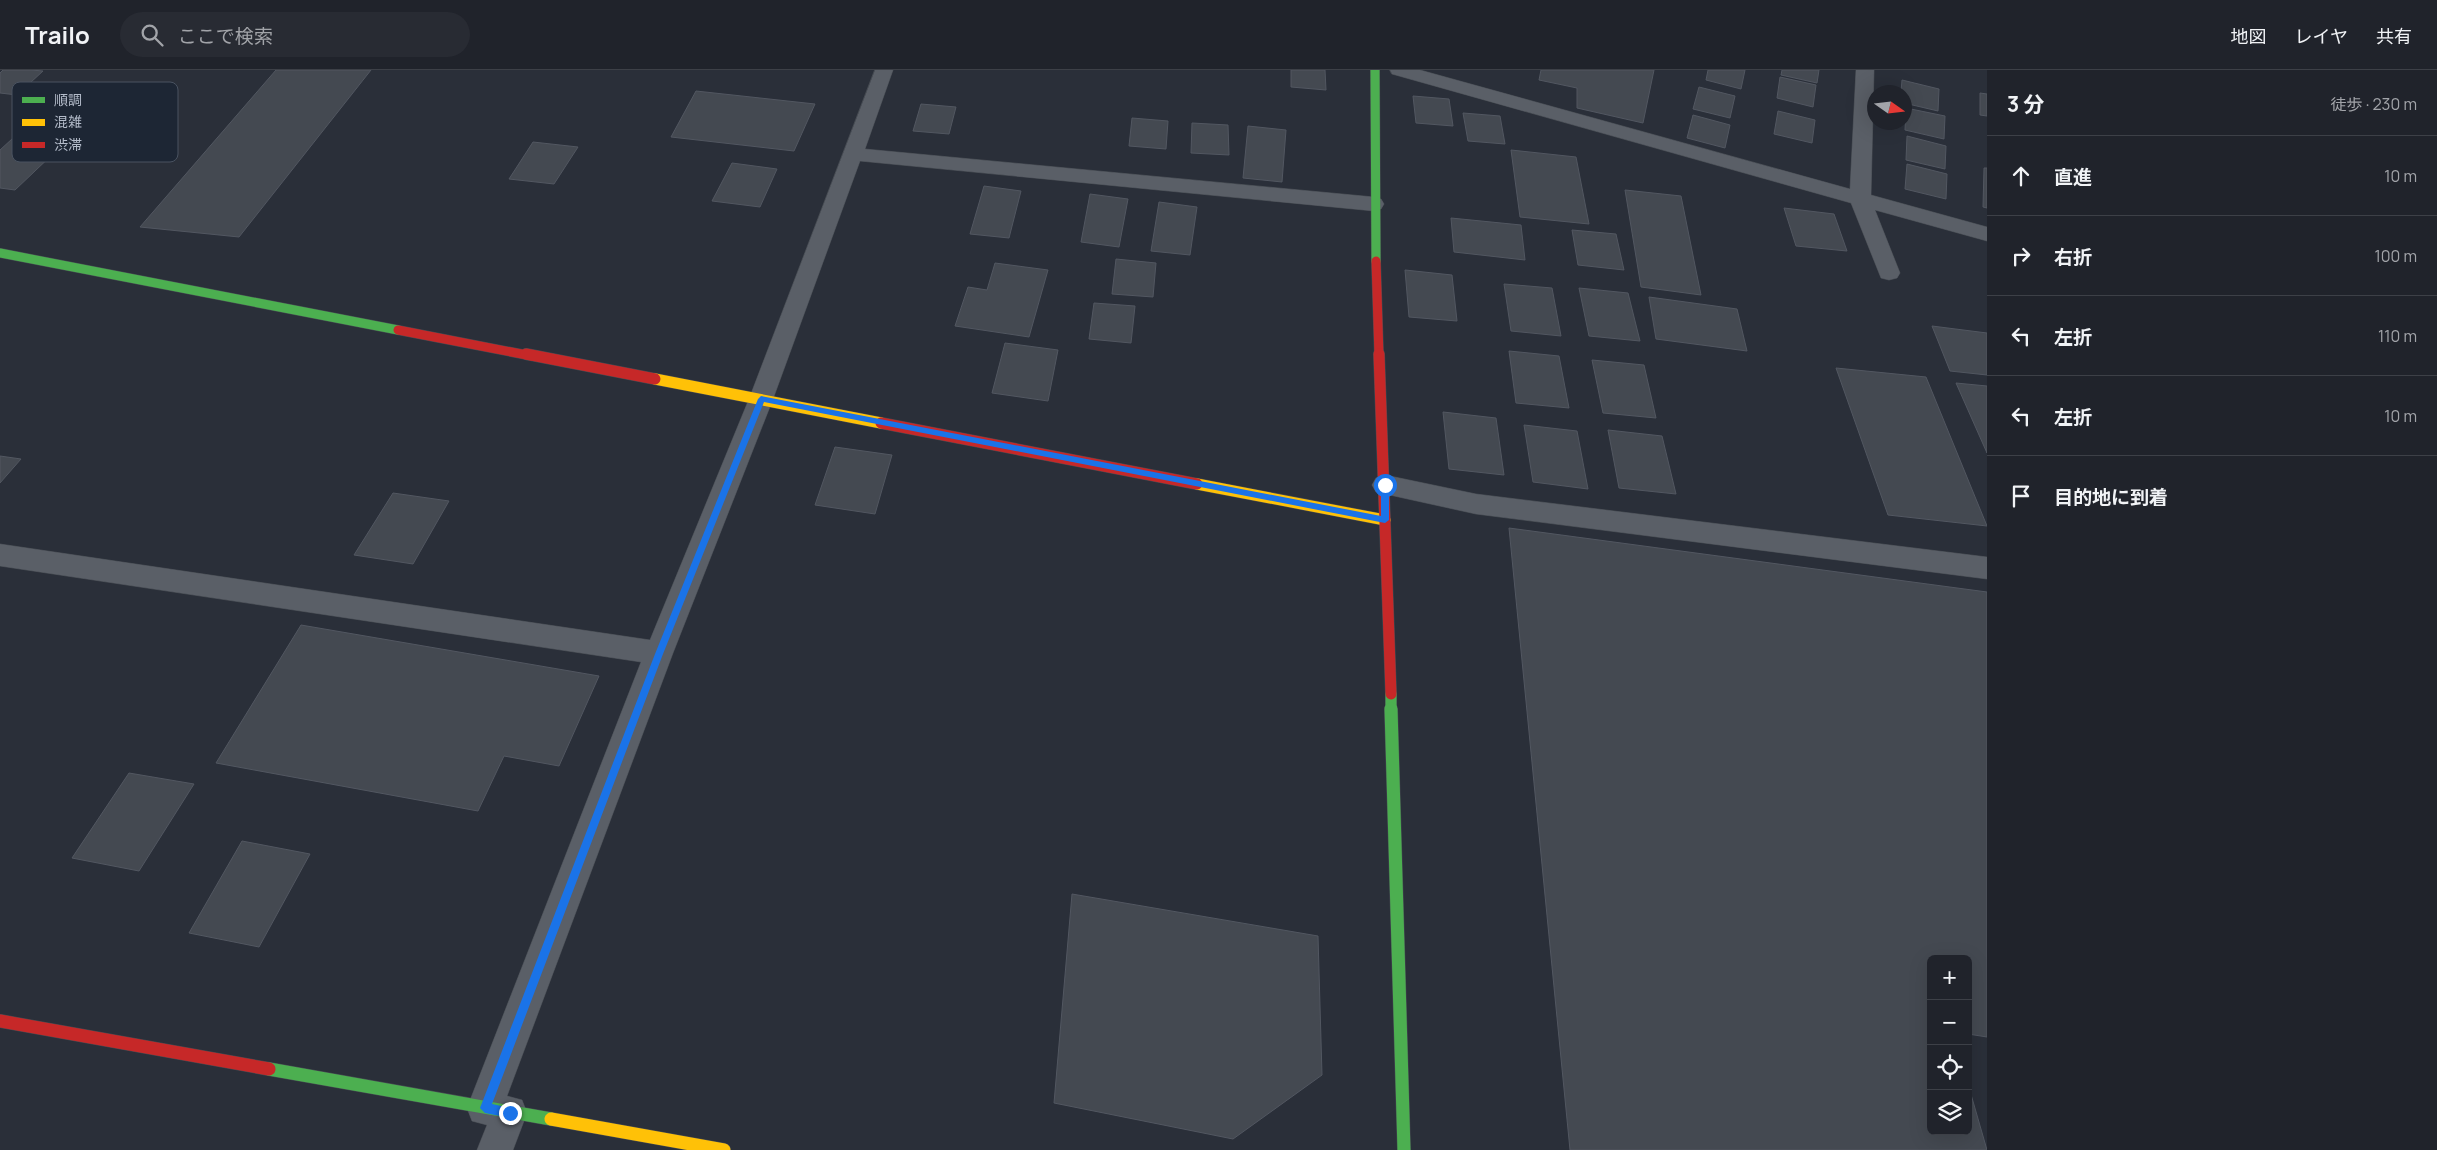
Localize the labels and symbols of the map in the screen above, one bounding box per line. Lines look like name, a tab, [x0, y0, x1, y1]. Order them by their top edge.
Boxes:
legend	[12, 82, 178, 162]
north arrow	[1867, 85, 1912, 130]
text: 順調	[54, 90, 82, 109]
text: 混雑	[54, 112, 82, 131]
text: 渋滞	[54, 135, 82, 154]
route start	[1374, 474, 1397, 497]
route end	[499, 1102, 522, 1125]

